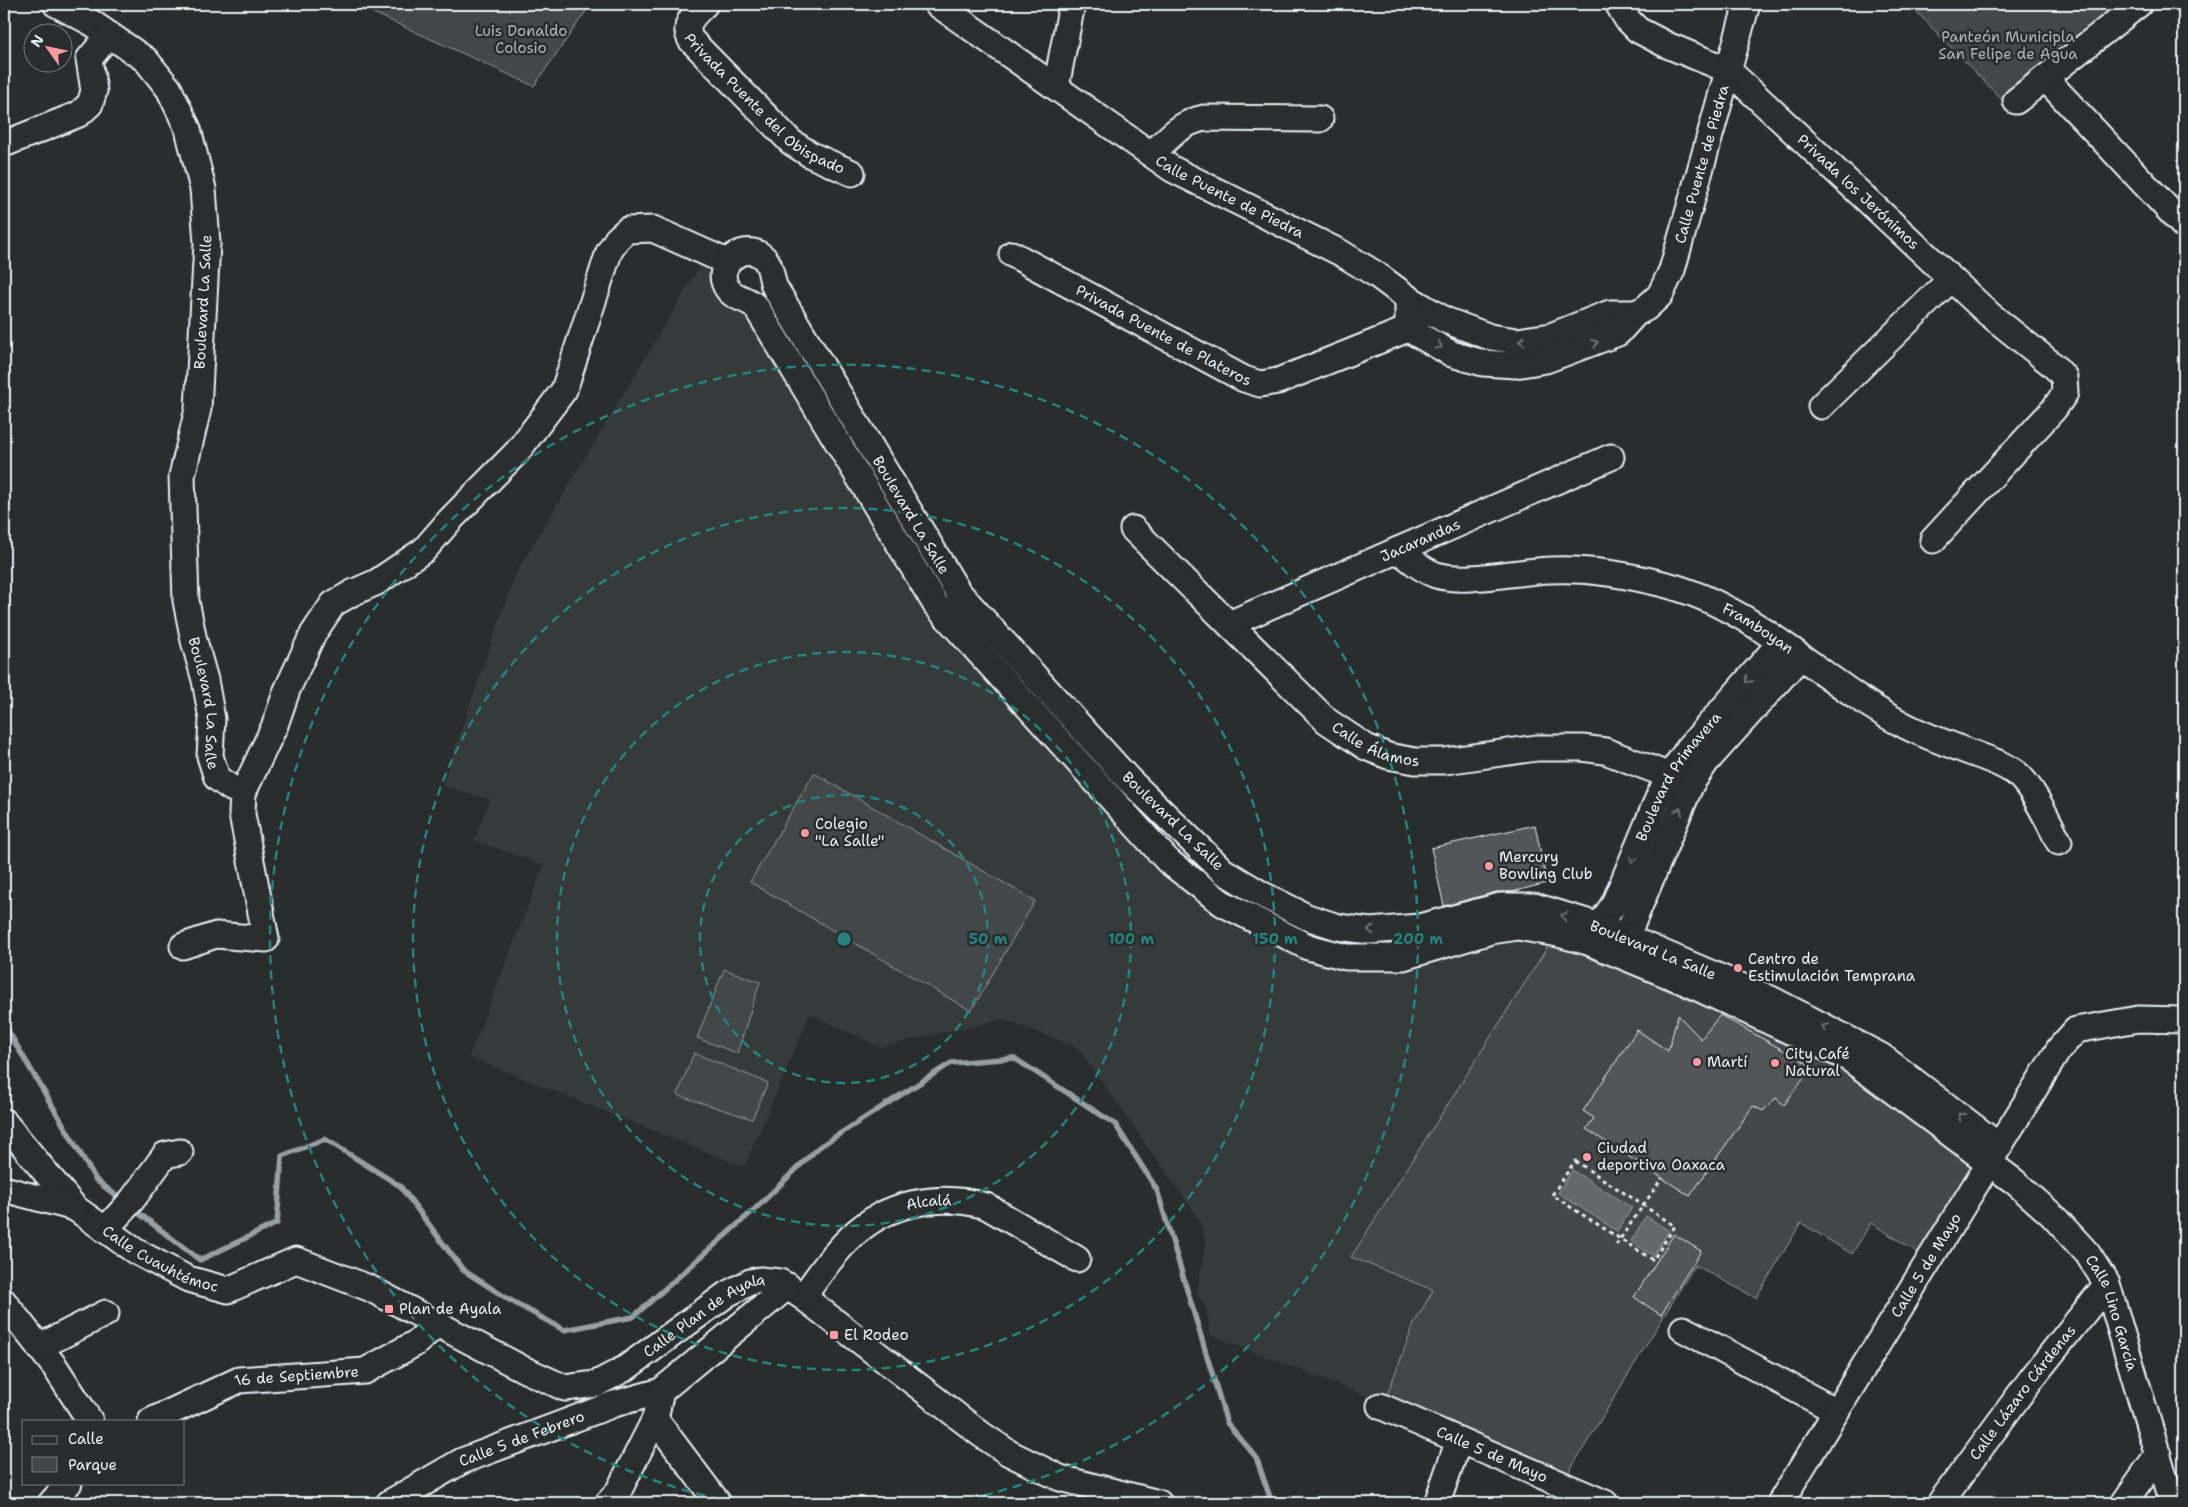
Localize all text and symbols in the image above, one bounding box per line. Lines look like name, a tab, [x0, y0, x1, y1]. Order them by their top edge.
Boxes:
park label: Luis Donaldo Colosio	[475, 21, 567, 58]
north arrow	[22, 22, 72, 72]
park label: Panteón Municipla San Felipe de Agua	[1938, 27, 2078, 64]
street label: Privada Puente del Obispado	[679, 30, 848, 179]
text: N	[27, 31, 48, 50]
street label: Calle Puente de Piedra	[1670, 82, 1734, 246]
street label: Privada los Jerónimos	[1793, 130, 1924, 254]
street label: Calle Puente de Piedra	[1151, 150, 1308, 243]
street label: Boulevard La Salle	[189, 234, 217, 370]
street label: Privada Puente de Plateros	[1072, 280, 1253, 391]
one-way arrow	[1518, 335, 1526, 346]
one-way arrow	[1590, 338, 1598, 348]
one-way arrow	[1434, 340, 1443, 350]
street label: Boulevard La Salle	[868, 452, 954, 578]
street label: Jacarandas	[1377, 514, 1464, 567]
street label: Framboyan	[1719, 598, 1798, 658]
street label: Boulevard La Salle	[183, 635, 224, 772]
one-way arrow	[1745, 674, 1754, 683]
street label: Boulevard Primavera	[1631, 707, 1726, 844]
street label: Calle Álamos	[1328, 717, 1419, 771]
street label: Boulevard La Salle	[1118, 767, 1228, 875]
one-way arrow	[1673, 807, 1684, 816]
place label: Colegio "La Salle"	[815, 814, 885, 851]
marker: Colegio "La Salle"	[799, 827, 811, 839]
place label: Mercury Bowling Club	[1499, 847, 1593, 884]
one-way arrow	[1628, 854, 1639, 863]
marker: Mercury Bowling Club	[1483, 860, 1495, 872]
one-way arrow	[1559, 911, 1568, 922]
street label: Boulevard La Salle	[1587, 916, 1719, 984]
one-way arrow	[1366, 925, 1374, 936]
text: 50 m	[969, 929, 1008, 949]
text: 100 m	[1108, 929, 1154, 949]
text: 150 m	[1252, 929, 1298, 949]
text: 200 m	[1393, 929, 1443, 949]
centre of rings	[835, 930, 853, 948]
place label: Centro de Estimulación Temprana	[1748, 949, 1916, 986]
marker: Centro de Estimulación Temprana	[1732, 962, 1744, 974]
one-way arrow	[1821, 1023, 1830, 1033]
place label: City Café Natural	[1785, 1044, 1850, 1081]
place label: Martí	[1707, 1052, 1748, 1072]
marker: Martí	[1691, 1056, 1703, 1068]
marker: City Café Natural	[1769, 1057, 1781, 1069]
one-way arrow	[1957, 1113, 1967, 1122]
place label: Ciudad deportiva Oaxaca	[1597, 1138, 1726, 1175]
marker: Ciudad deportiva Oaxaca	[1581, 1151, 1593, 1163]
street label: Alcalá	[904, 1190, 952, 1215]
street label: Calle 5 de Mayo	[1886, 1209, 1966, 1321]
street label: Calle Cuauhtémoc	[98, 1221, 221, 1297]
street label: Calle Lino García	[2081, 1251, 2142, 1374]
street label: Calle Plan de Ayala	[639, 1270, 767, 1362]
place label: Plan de Ayala	[399, 1299, 502, 1319]
marker: Plan de Ayala	[383, 1303, 395, 1315]
street label: Calle Lázaro Cárdenas	[1965, 1321, 2080, 1464]
place label: El Rodeo	[844, 1325, 909, 1345]
marker: El Rodeo	[828, 1329, 840, 1341]
street label: 16 de Septiembre	[231, 1361, 359, 1391]
street label: Calle 5 de Febrero	[456, 1406, 587, 1471]
legend	[22, 1420, 185, 1484]
street label: Calle 5 de Mayo	[1433, 1422, 1551, 1487]
text: Calle	[68, 1429, 104, 1449]
text: Parque	[68, 1455, 117, 1475]

